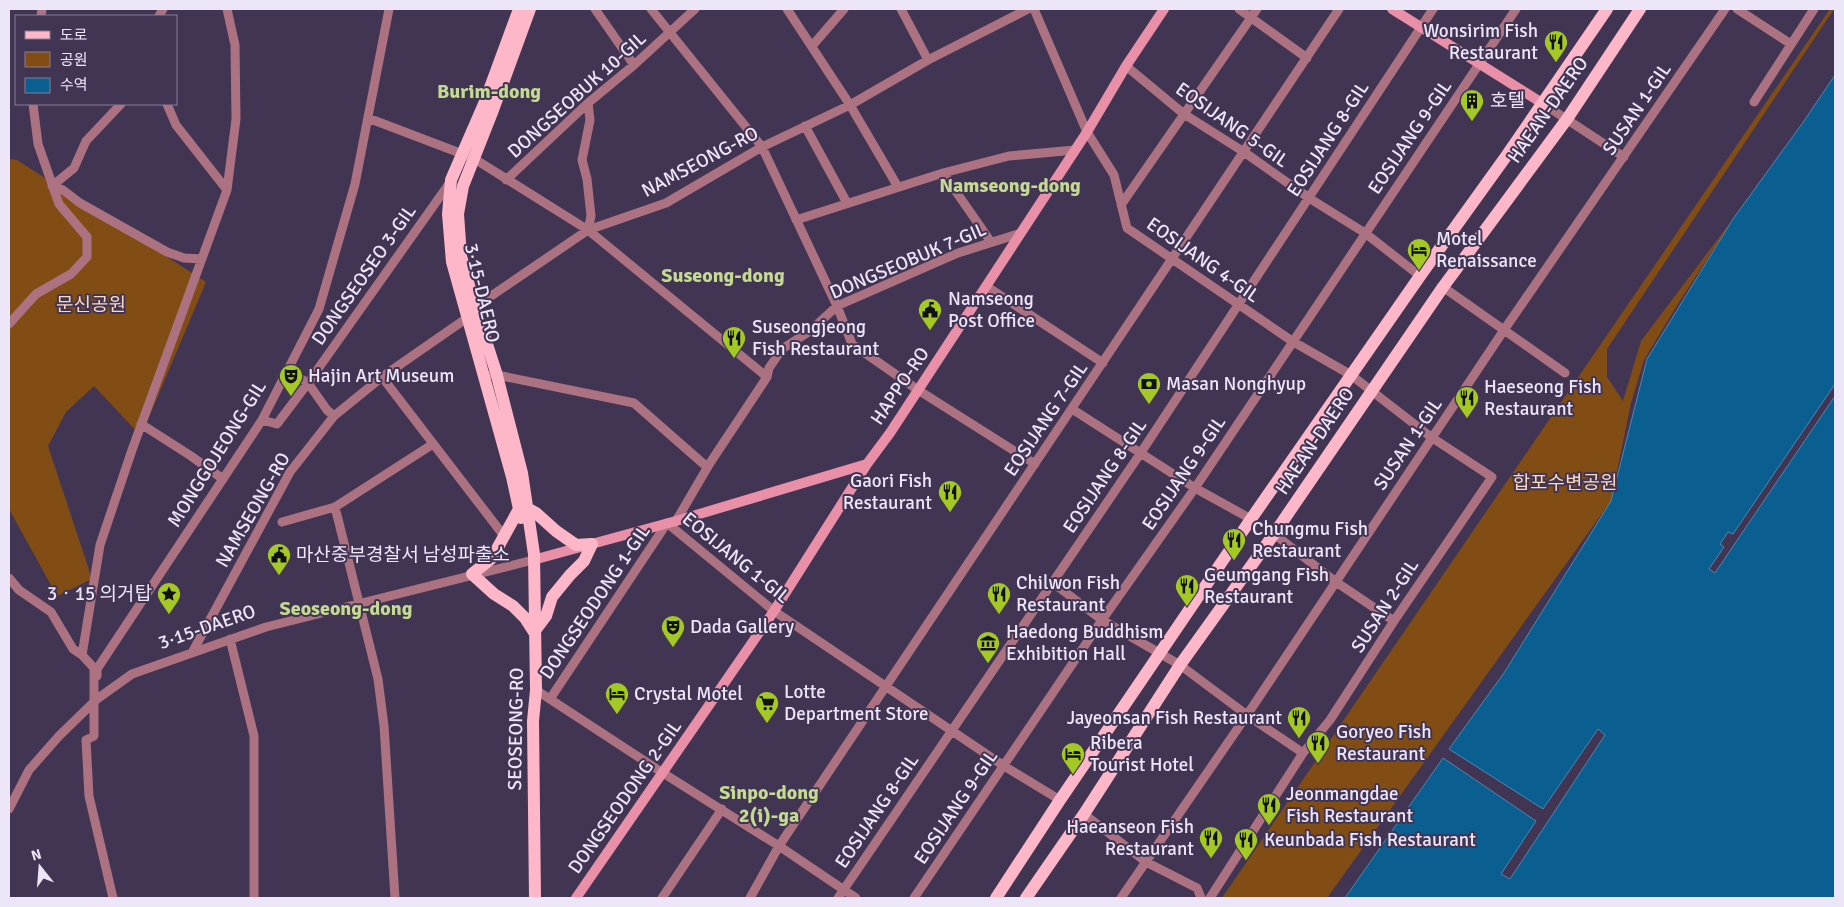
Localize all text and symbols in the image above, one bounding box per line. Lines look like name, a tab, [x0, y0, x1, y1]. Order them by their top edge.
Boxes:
legend	[15, 15, 178, 105]
place label: Wonsirim Fish Restaurant	[1423, 19, 1538, 65]
text: 도로	[60, 26, 88, 44]
street label: DONGSEOBUK 10-GIL	[503, 26, 651, 163]
restaurant icon: Wonsirim Fish Restaurant	[1543, 29, 1569, 63]
text: 공원	[60, 51, 88, 69]
street label: HAEAN-DAERO	[1502, 52, 1594, 168]
street label: SUSAN 1-GIL	[1597, 58, 1677, 160]
street label: EOSIJANG 9-GIL	[1363, 75, 1457, 199]
text: 수역	[60, 76, 88, 94]
street label: EOSIJANG 5-GIL	[1171, 77, 1293, 173]
street label: EOSIJANG 8-GIL	[1282, 77, 1374, 201]
district label: Burim-dong	[437, 79, 541, 104]
building icon: 호텔	[1459, 88, 1485, 122]
place label: 호텔	[1490, 89, 1525, 113]
street label: NAMSEONG-RO	[637, 121, 763, 203]
district label: Namseong-dong	[939, 173, 1081, 198]
street label: DONGSEOSEO 3-GIL	[307, 200, 422, 350]
street label: EOSIJANG 4-GIL	[1142, 212, 1264, 308]
street label: DONGSEOBUK 7-GIL	[826, 217, 990, 305]
place label: Motel Renaissance	[1436, 227, 1537, 273]
hotel icon: Motel Renaissance	[1406, 237, 1432, 271]
street label: 3·15-DAERO	[459, 241, 505, 345]
district label: Suseong-dong	[661, 263, 785, 288]
place label: Namseong Post Office	[948, 287, 1035, 333]
park label: 문신공원	[56, 293, 126, 317]
public building icon: Namseong Post Office	[917, 297, 943, 331]
place label: Suseongjeong Fish Restaurant	[752, 315, 879, 361]
restaurant icon: Suseongjeong Fish Restaurant	[721, 325, 747, 359]
street label: HAPPO-RO	[865, 342, 935, 430]
street label: EOSIJANG 7-GIL	[999, 357, 1093, 481]
theatre icon: Hajin Art Museum	[278, 363, 304, 397]
place label: Hajin Art Museum	[308, 364, 454, 388]
bank icon: Masan Nonghyup	[1136, 371, 1162, 405]
place label: Masan Nonghyup	[1166, 372, 1306, 396]
place label: Haeseong Fish Restaurant	[1484, 375, 1602, 421]
street label: MONGGOJEONG-GIL	[162, 376, 272, 532]
street label: HAEAN-DAERO	[1270, 383, 1360, 499]
restaurant icon: Haeseong Fish Restaurant	[1454, 385, 1480, 419]
street label: SUSAN 1-GIL	[1368, 393, 1448, 495]
street label: EOSIJANG 9-GIL	[1137, 411, 1231, 535]
street label: EOSIJANG 8-GIL	[1058, 414, 1152, 538]
street label: NAMSEONG-RO	[210, 448, 296, 572]
place label: Gaori Fish Restaurant	[843, 469, 932, 515]
park label: 합포수변공원	[1513, 471, 1617, 495]
restaurant icon: Gaori Fish Restaurant	[937, 479, 963, 513]
street label: EOSIJANG 1-GIL	[677, 507, 795, 609]
place label: Chungmu Fish Restaurant	[1252, 517, 1368, 563]
street label: DONGSEODONG 1-GIL	[534, 520, 656, 684]
restaurant icon: Chungmu Fish Restaurant	[1221, 527, 1247, 561]
public building icon: 마산중부경찰서 남성파출소	[266, 542, 292, 576]
place label: 마산중부경찰서 남성파출소	[296, 543, 510, 567]
street label: SUSAN 2-GIL	[1346, 554, 1424, 657]
place label: Geumgang Fish Restaurant	[1204, 563, 1329, 609]
place label: Chilwon Fish Restaurant	[1016, 571, 1120, 617]
restaurant icon: Geumgang Fish Restaurant	[1174, 573, 1200, 607]
place icon: 3ㆍ15 의거탑	[156, 581, 182, 615]
restaurant icon: Chilwon Fish Restaurant	[986, 581, 1012, 615]
place label: 3ㆍ15 의거탑	[47, 582, 153, 606]
district label: Seoseong-dong	[280, 596, 413, 621]
street label: 3·15-DAERO	[155, 599, 259, 655]
theatre icon: Dada Gallery	[660, 614, 686, 648]
place label: Dada Gallery	[690, 615, 794, 639]
place label: Haedong Buddhism Exhibition Hall	[1006, 620, 1163, 666]
museum icon: Haedong Buddhism Exhibition Hall	[975, 630, 1001, 664]
street label: SEOSEONG-RO	[503, 667, 529, 791]
place label: Lotte Department Store	[784, 680, 928, 726]
hotel icon: Crystal Motel	[604, 681, 630, 715]
place label: Crystal Motel	[634, 682, 743, 706]
supermarket icon: Lotte Department Store	[754, 690, 780, 724]
restaurant icon: Jayeonsan Fish Restaurant	[1286, 705, 1312, 739]
place label: Jayeonsan Fish Restaurant	[1067, 706, 1282, 730]
street label: DONGSEODONG 2-GIL	[563, 715, 687, 879]
place label: Goryeo Fish Restaurant	[1336, 720, 1432, 766]
restaurant icon: Goryeo Fish Restaurant	[1305, 730, 1331, 764]
place label: Ribera Tourist Hotel	[1090, 731, 1194, 777]
hotel icon: Ribera Tourist Hotel	[1060, 741, 1086, 775]
street label: EOSIJANG 9-GIL	[909, 745, 1003, 869]
street label: EOSIJANG 8-GIL	[830, 749, 924, 873]
district label: Sinpo-dong 2(i)-ga	[719, 780, 819, 828]
place label: Jeonmangdae Fish Restaurant	[1286, 782, 1413, 828]
restaurant icon: Jeonmangdae Fish Restaurant	[1256, 792, 1282, 826]
place label: Haeanseon Fish Restaurant	[1066, 815, 1194, 861]
restaurant icon: Haeanseon Fish Restaurant	[1198, 825, 1224, 859]
restaurant icon: Keunbada Fish Restaurant	[1233, 827, 1259, 861]
place label: Keunbada Fish Restaurant	[1264, 828, 1476, 852]
north arrow	[15, 842, 65, 892]
text: N	[29, 845, 43, 865]

